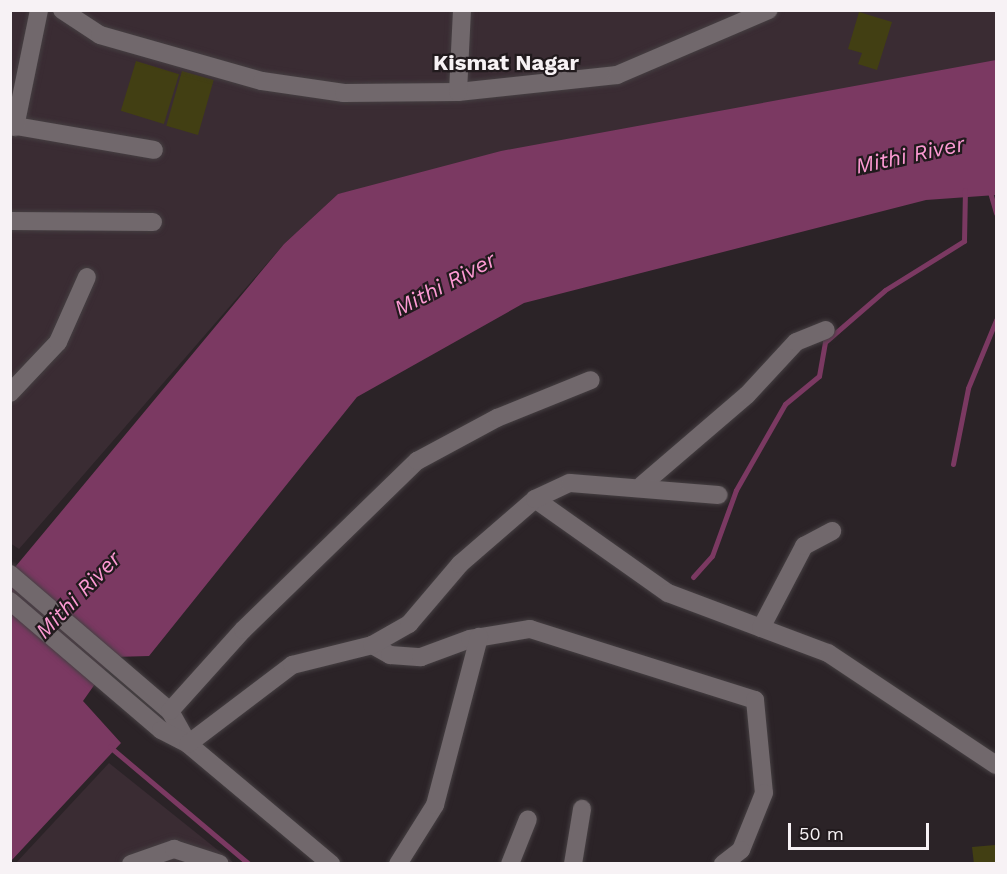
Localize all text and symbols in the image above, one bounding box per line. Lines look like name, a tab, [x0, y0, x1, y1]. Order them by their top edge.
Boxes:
district label: Kismat Nagar	[433, 50, 579, 76]
water label: Mithi River	[853, 131, 967, 179]
water label: Mithi River	[390, 246, 500, 322]
water label: Mithi River	[30, 546, 126, 644]
scale bar	[791, 811, 932, 849]
text: 50 m	[799, 823, 844, 844]

